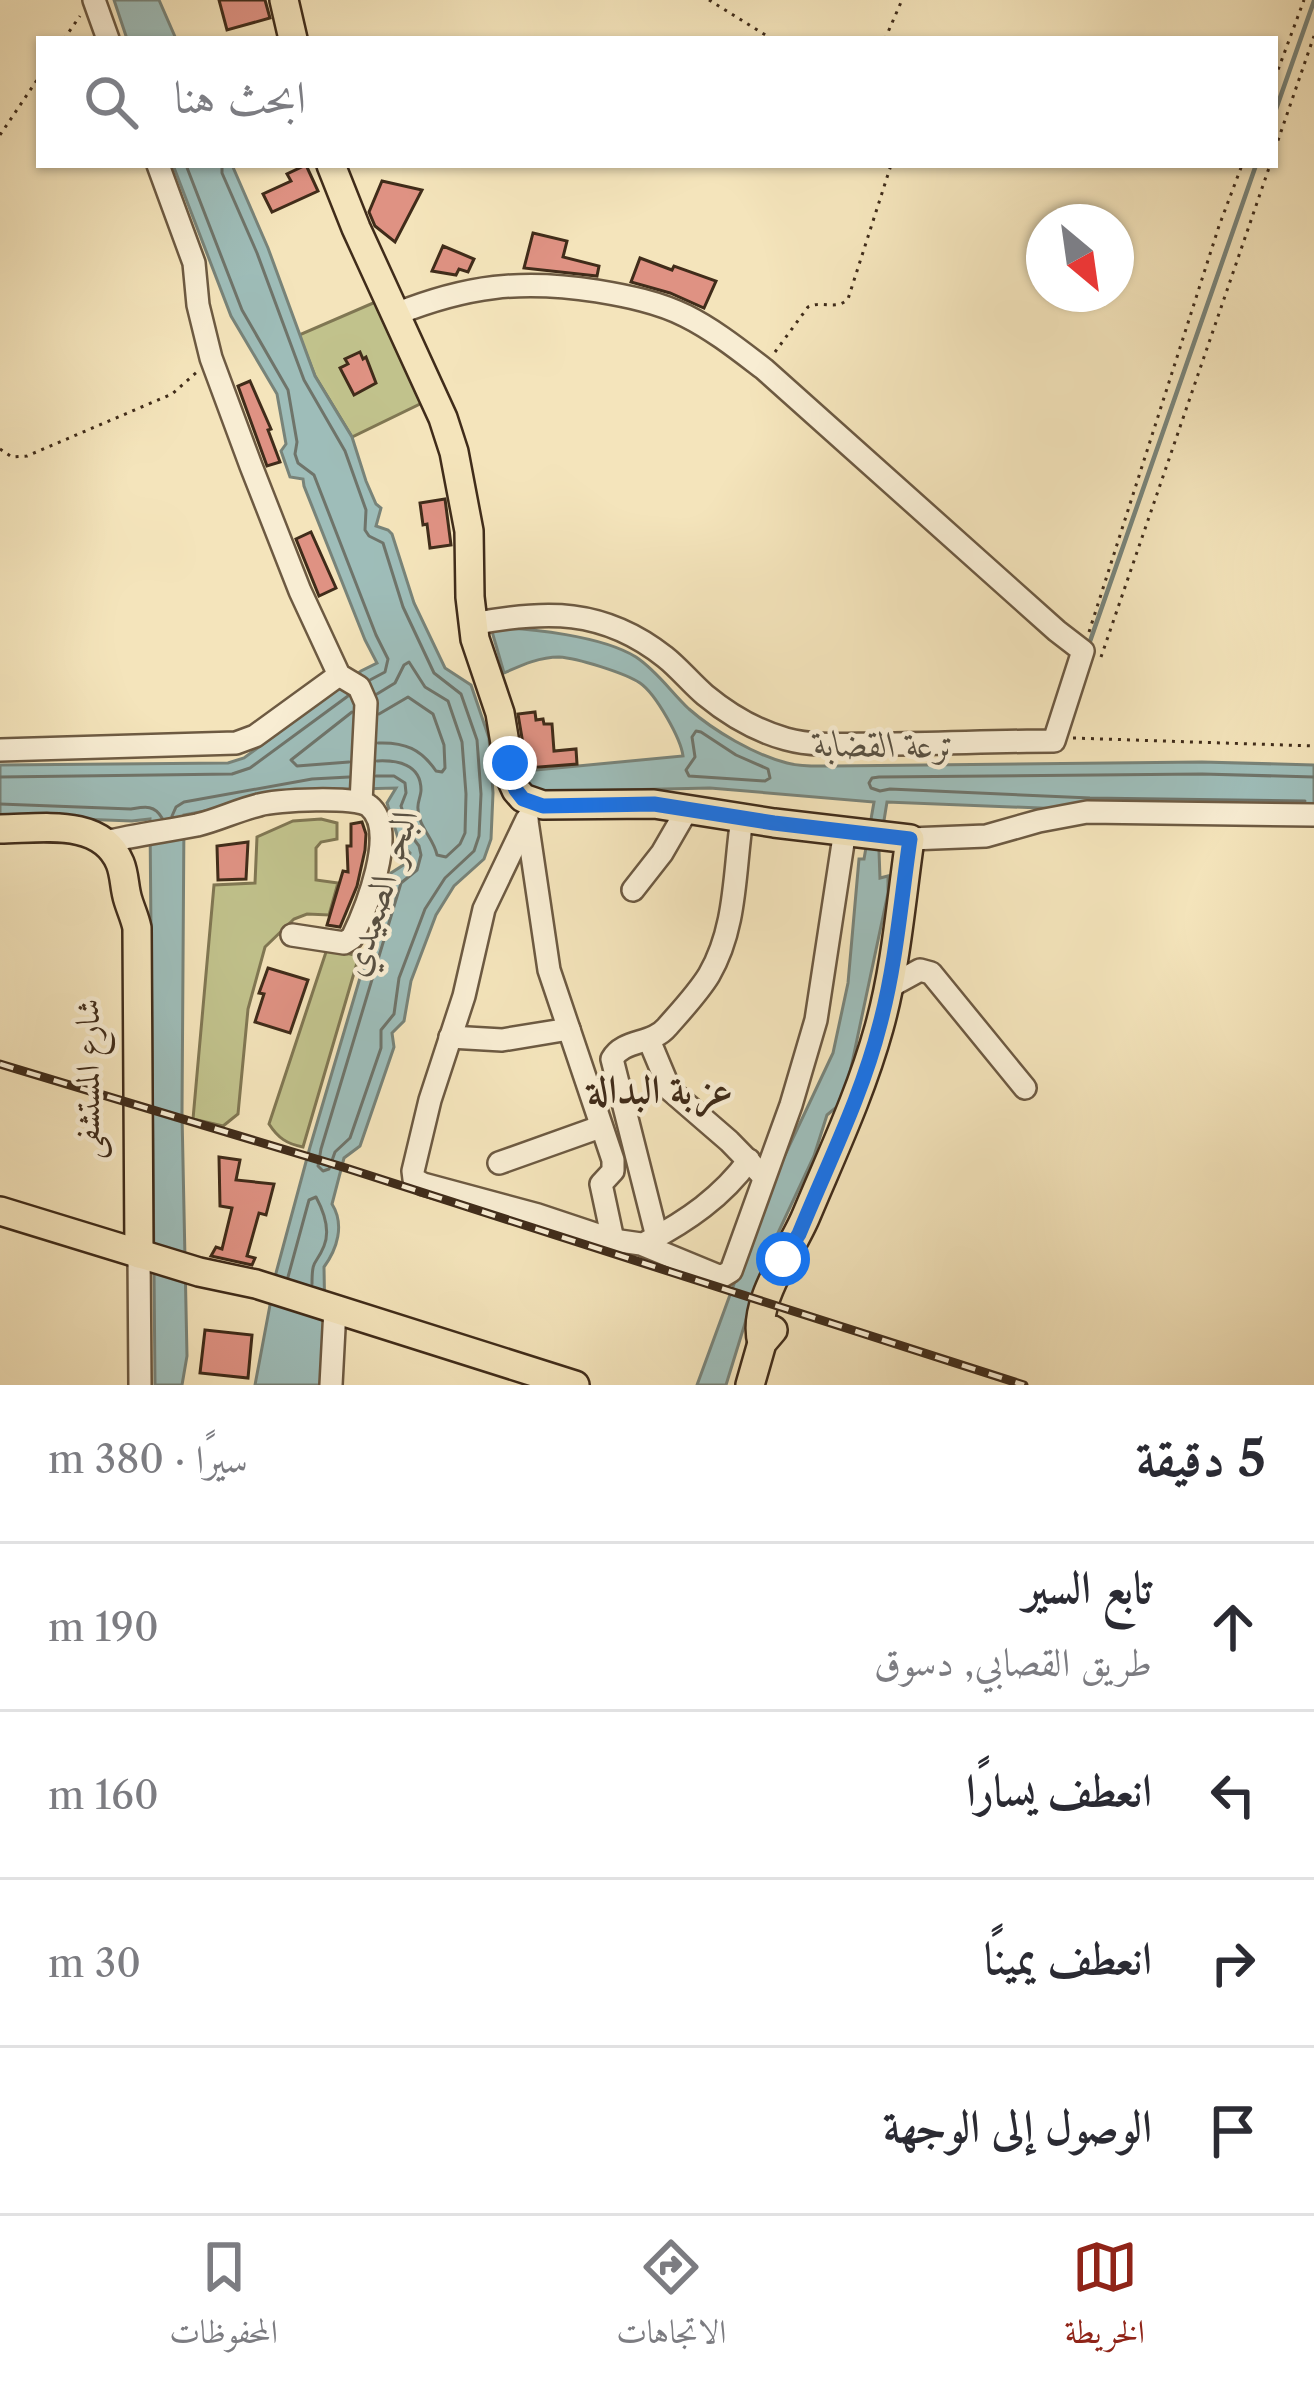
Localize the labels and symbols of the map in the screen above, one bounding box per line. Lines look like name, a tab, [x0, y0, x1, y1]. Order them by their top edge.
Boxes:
north arrow	[1026, 204, 1134, 312]
water label: ترعة القضابة	[811, 721, 956, 767]
route end	[483, 736, 537, 790]
water label: البحر الصعيدي	[331, 803, 433, 984]
street label: شارع المستشفى	[67, 999, 116, 1159]
district label: عزبة البدالة	[585, 1065, 733, 1118]
route start	[756, 1232, 810, 1286]

